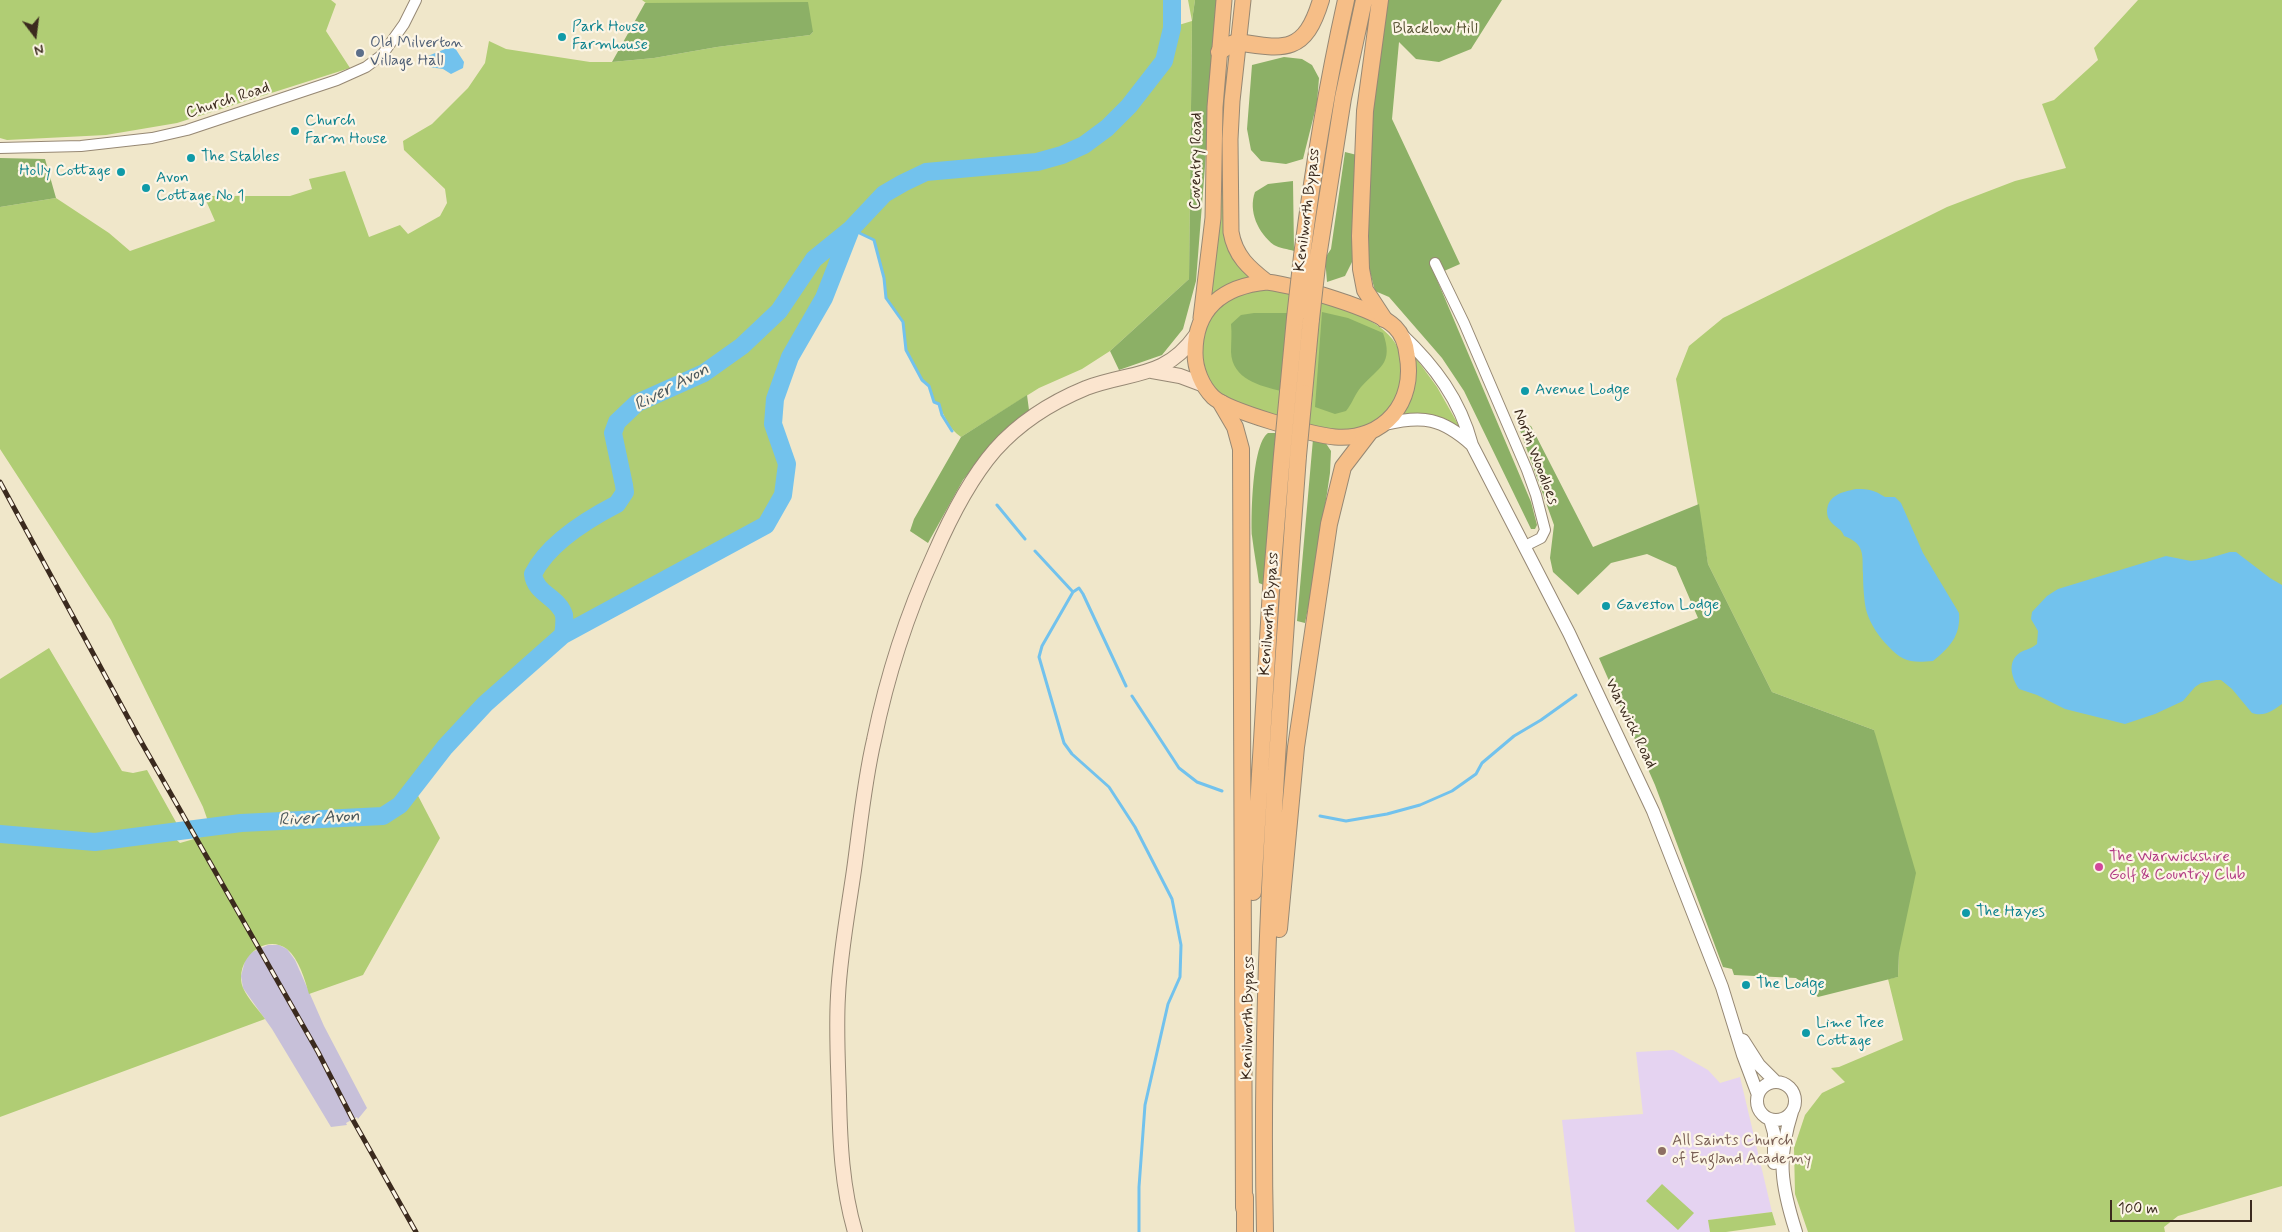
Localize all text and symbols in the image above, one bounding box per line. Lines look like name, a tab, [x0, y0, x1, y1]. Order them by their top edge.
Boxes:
north arrow	[10, 10, 60, 60]
place label: Park House Farmhouse	[572, 18, 648, 56]
park label: Blacklow Hill	[1392, 20, 1478, 40]
marker: Park House Farmhouse	[556, 31, 568, 43]
place label: Old Milverton Village Hall	[370, 34, 463, 72]
text: N	[32, 40, 46, 59]
marker: Old Milverton Village Hall	[354, 47, 366, 59]
street label: Church Road	[184, 78, 272, 124]
place label: Church Farm House	[305, 112, 387, 150]
street label: Coventry Road	[1187, 112, 1207, 210]
marker: Church Farm House	[289, 125, 301, 137]
street label: Kenilworth Bypass	[1291, 147, 1325, 273]
place label: The Stables	[201, 148, 280, 168]
marker: The Stables	[185, 152, 197, 164]
place label: Holly Cottage	[19, 162, 111, 182]
marker: Holly Cottage	[115, 166, 127, 178]
place label: Avon Cottage No 1	[156, 169, 244, 207]
marker: Avon Cottage No 1	[140, 182, 152, 194]
water label: River Avon	[631, 359, 713, 417]
place label: Avenue Lodge	[1535, 381, 1630, 401]
marker: Avenue Lodge	[1519, 385, 1531, 397]
street label: North Woodloes	[1508, 406, 1562, 508]
street label: Kenilworth Bypass	[1256, 552, 1284, 676]
place label: Gaveston Lodge	[1616, 596, 1719, 616]
marker: Gaveston Lodge	[1600, 600, 1612, 612]
street label: Warwick Road	[1600, 676, 1660, 772]
water label: River Avon	[278, 806, 360, 832]
place label: The Warwickshire Golf & Country Club	[2109, 848, 2245, 886]
marker: The Warwickshire Golf & Country Club	[2093, 861, 2105, 873]
place label: The Hayes	[1976, 903, 2045, 923]
marker: The Hayes	[1960, 907, 1972, 919]
street label: Kenilworth Bypass	[1238, 956, 1260, 1080]
place label: The Lodge	[1756, 975, 1825, 995]
marker: The Lodge	[1740, 979, 1752, 991]
place label: Lime Tree Cottage	[1816, 1014, 1884, 1052]
marker: Lime Tree Cottage	[1800, 1027, 1812, 1039]
place label: All Saints Church of England Academy	[1672, 1132, 1811, 1170]
marker: All Saints Church of England Academy	[1656, 1145, 1668, 1157]
scale bar	[2112, 1190, 2254, 1222]
text: 100 m	[2118, 1199, 2158, 1219]

